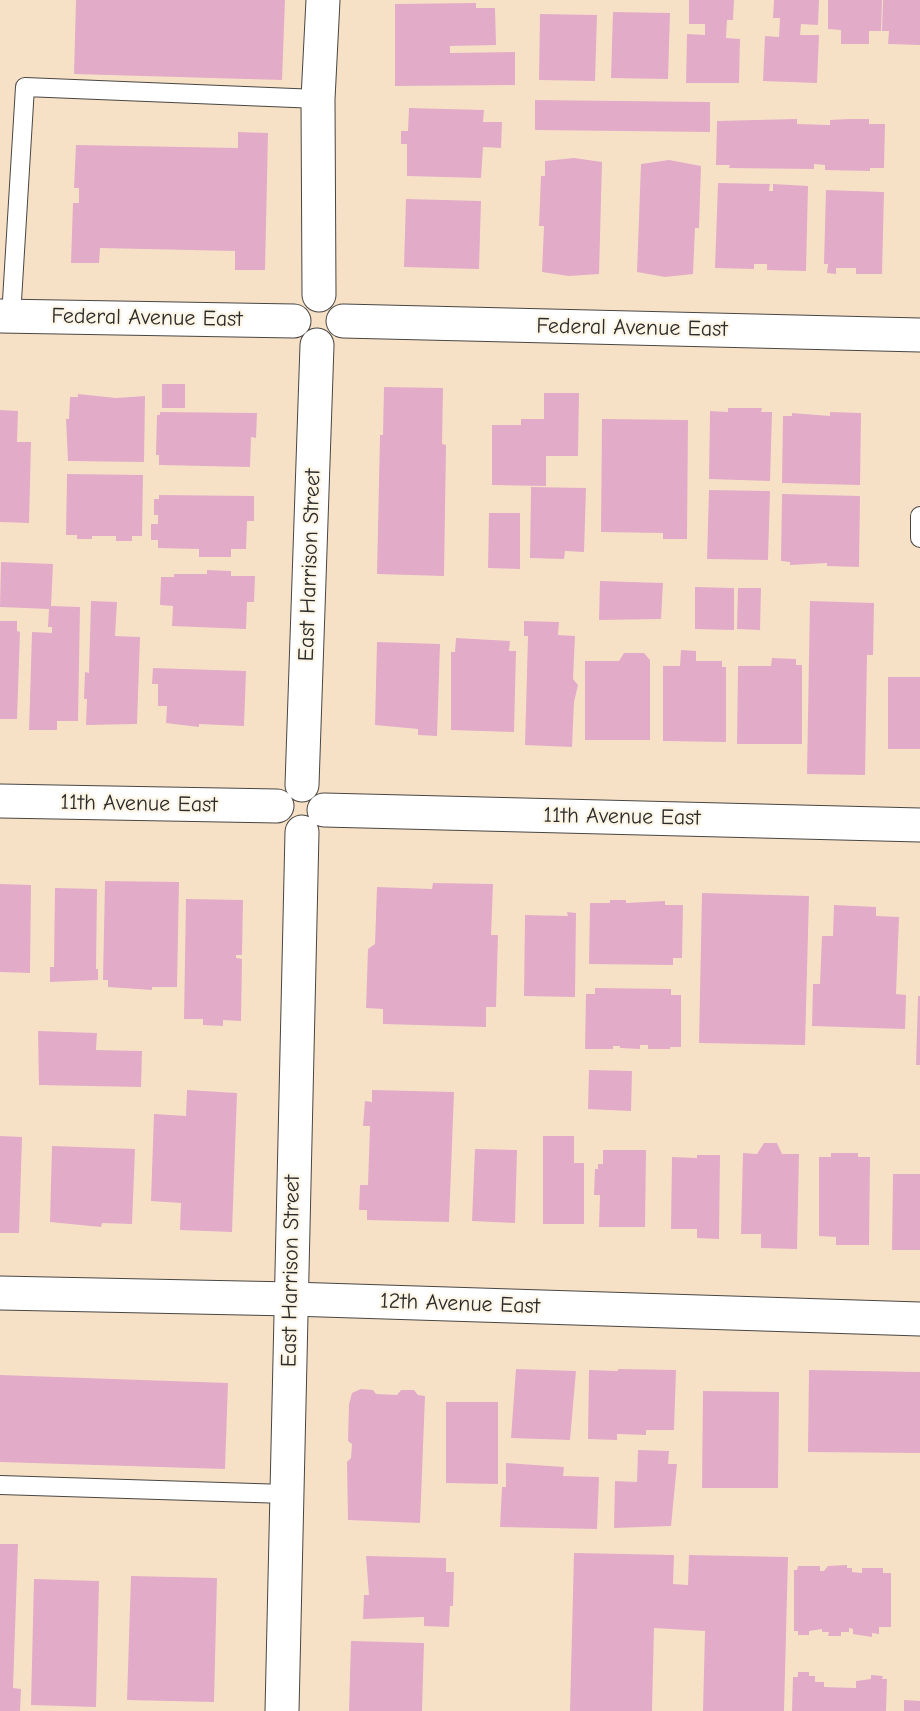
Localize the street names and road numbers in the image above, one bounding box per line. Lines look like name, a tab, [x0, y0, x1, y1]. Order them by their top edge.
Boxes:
street label: Federal Avenue East	[51, 303, 243, 333]
street label: Federal Avenue East	[536, 313, 728, 343]
street label: East Harrison Street	[293, 468, 327, 662]
street label: 11th Avenue East	[60, 789, 218, 819]
street label: 11th Avenue East	[543, 802, 701, 832]
street label: East Harrison Street	[276, 1175, 306, 1367]
street label: 12th Avenue East	[380, 1288, 540, 1320]

